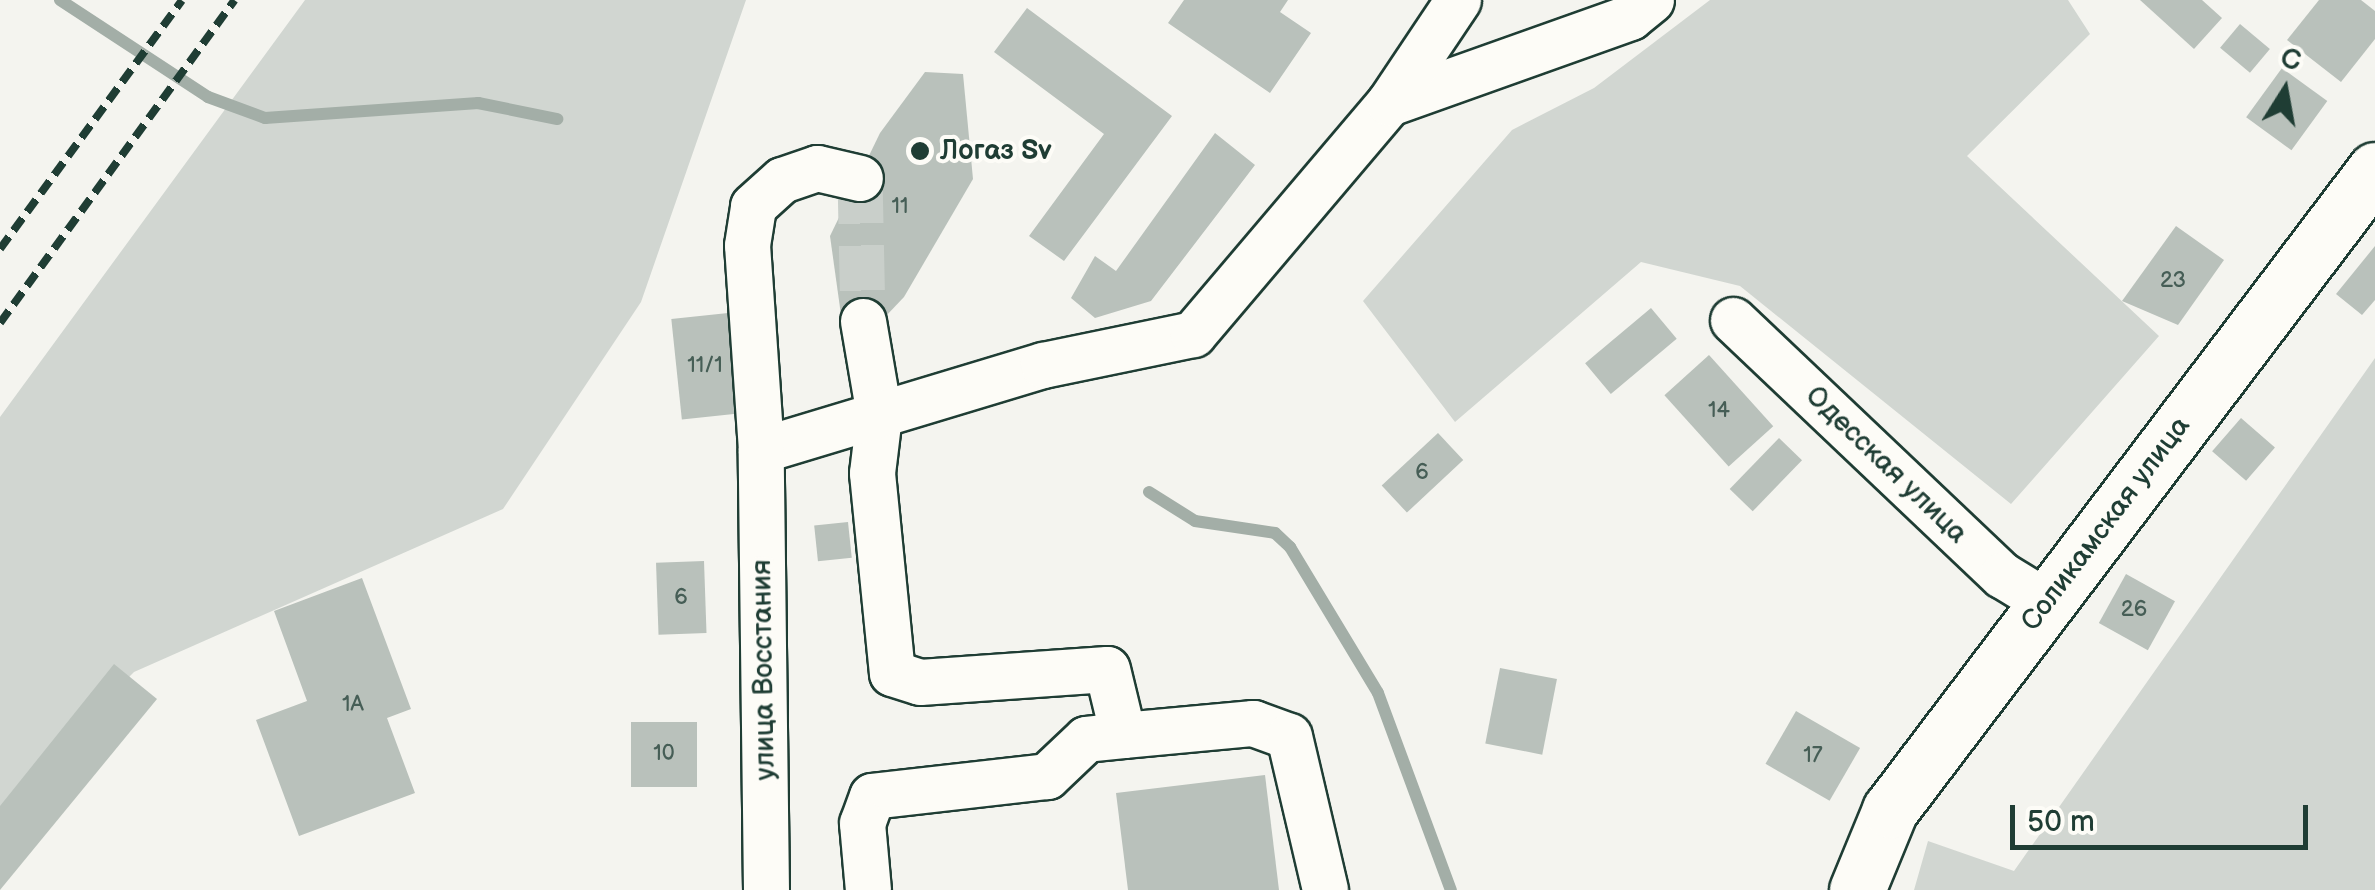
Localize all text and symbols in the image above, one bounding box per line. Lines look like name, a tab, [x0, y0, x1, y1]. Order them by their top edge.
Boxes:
north arrow	[2235, 40, 2335, 140]
text: С	[2278, 42, 2304, 78]
place label: Логаз Sv	[940, 134, 1052, 168]
marker: Логаз Sv	[909, 140, 931, 162]
house number: 11	[891, 194, 909, 220]
house number: 23	[2160, 268, 2186, 294]
house number: 11/1	[687, 353, 723, 379]
street label: Одесская улица	[1798, 379, 1974, 551]
house number: 14	[1708, 398, 1730, 424]
street label: Соликамская улица	[2014, 410, 2198, 638]
house number: 6	[1415, 460, 1429, 486]
street label: улица Восстания	[745, 559, 783, 781]
house number: 6	[674, 585, 688, 611]
house number: 26	[2121, 597, 2147, 623]
house number: 1А	[342, 692, 364, 718]
house number: 10	[653, 741, 675, 767]
house number: 17	[1803, 743, 1823, 769]
scale bar	[2015, 785, 2312, 847]
text: 50 m	[2027, 804, 2095, 840]

